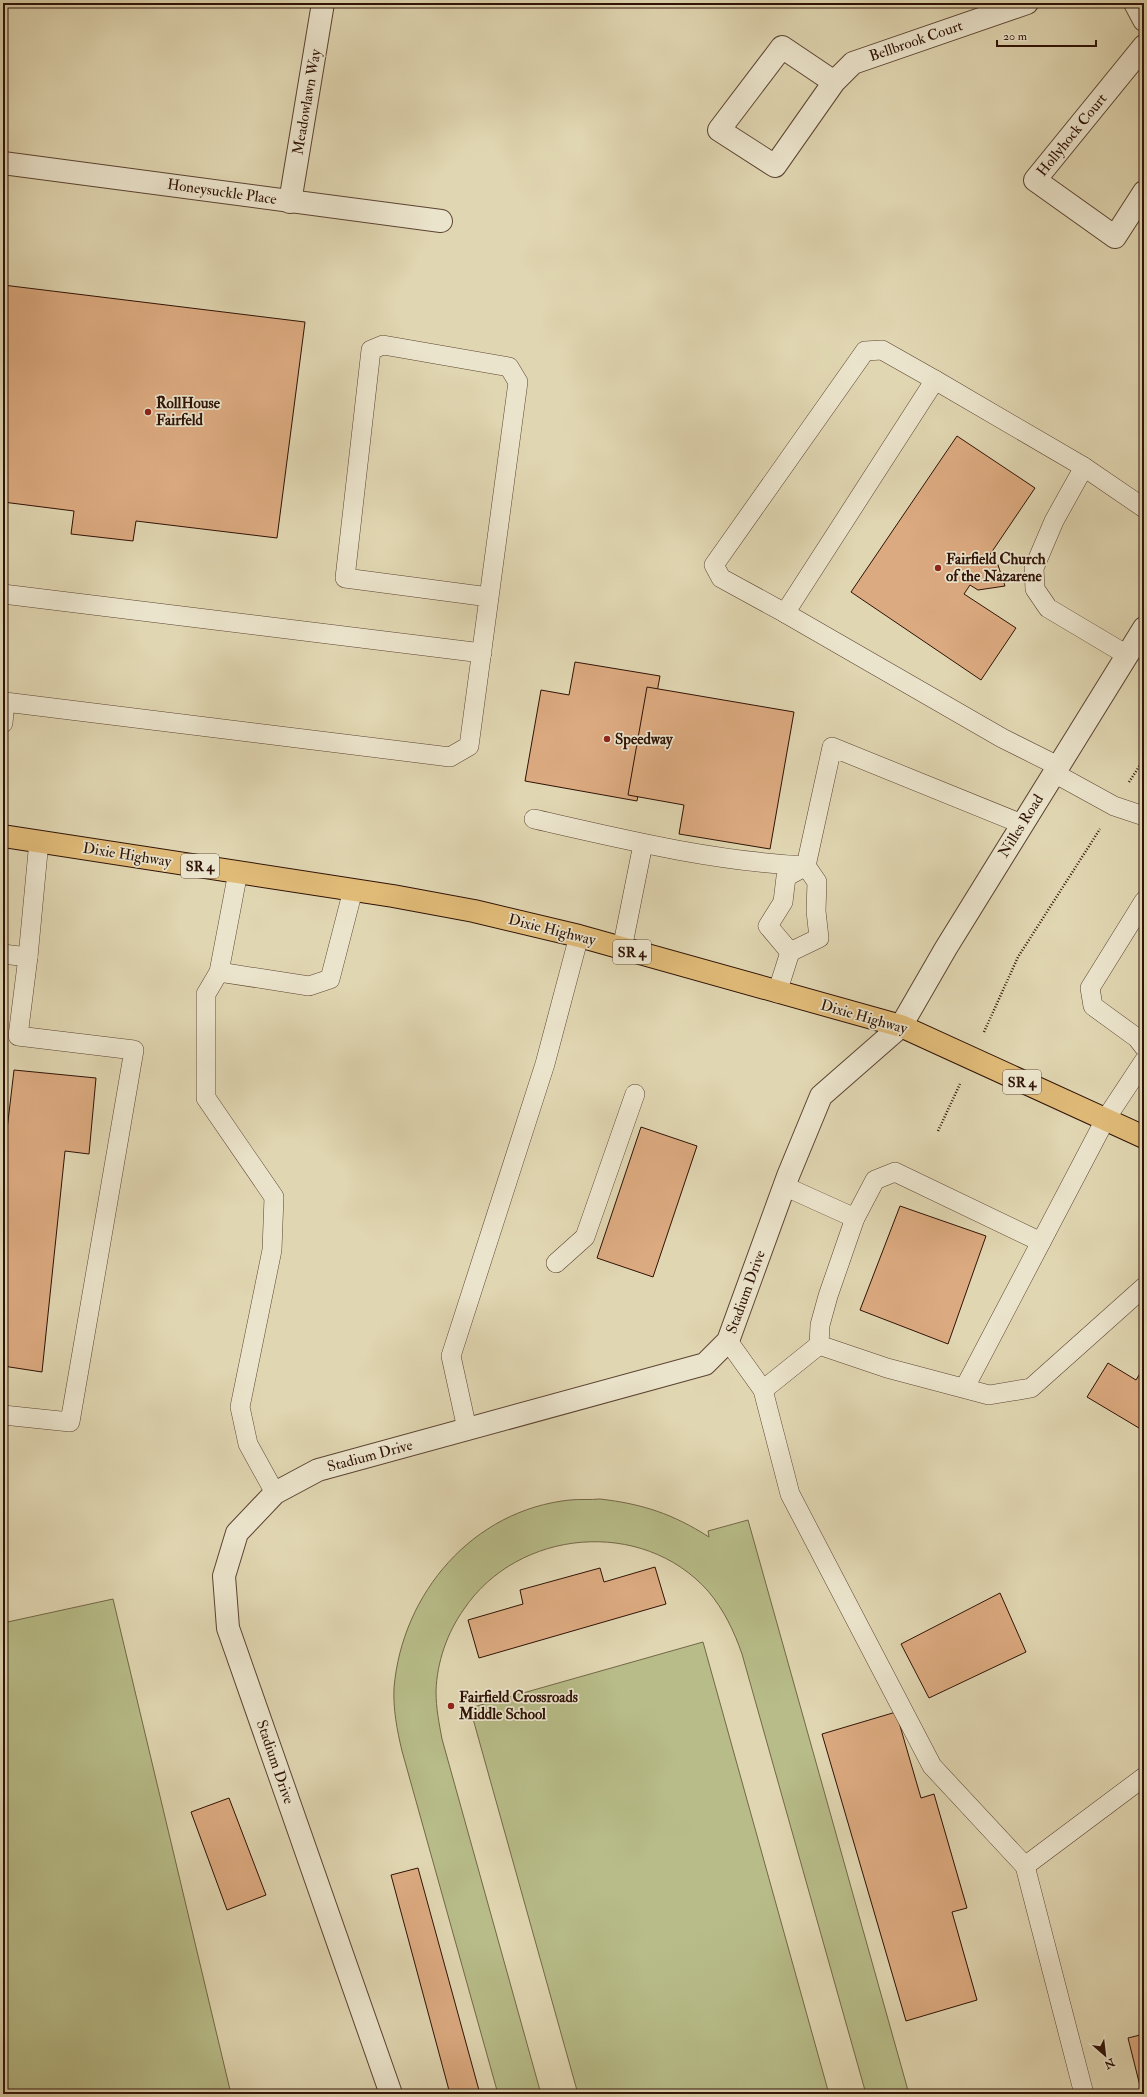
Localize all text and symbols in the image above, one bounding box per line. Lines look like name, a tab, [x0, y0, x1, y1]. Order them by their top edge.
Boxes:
street label: Bellbrook Court	[867, 16, 965, 66]
scale bar	[997, 22, 1096, 48]
text: 20 m	[1003, 29, 1028, 44]
street label: Meadowlawn Way	[288, 47, 326, 156]
street label: Hollyhock Court	[1033, 90, 1111, 180]
street label: Honeysuckle Place	[166, 175, 278, 209]
place label: RollHouse Fairfeld	[156, 394, 221, 430]
marker: RollHouse Fairfeld	[143, 407, 153, 417]
place label: Fairfield Church of the Nazarene	[946, 550, 1046, 586]
marker: Fairfield Church of the Nazarene	[933, 563, 943, 573]
place label: Speedway	[615, 730, 674, 750]
marker: Speedway	[602, 734, 612, 744]
street label: Nilles Road	[994, 790, 1048, 861]
street label: Dixie Highway	[81, 839, 173, 871]
road number: SR 4	[181, 854, 219, 878]
street label: Dixie Highway	[506, 910, 598, 950]
road number: SR 4	[613, 940, 651, 964]
street label: Dixie Highway	[818, 996, 910, 1039]
road number: SR 4	[1003, 1070, 1041, 1094]
street label: Stadium Drive	[722, 1248, 770, 1336]
street label: Stadium Drive	[325, 1435, 415, 1477]
place label: Fairfield Crossroads Middle School	[458, 1688, 578, 1724]
marker: Fairfield Crossroads Middle School	[446, 1701, 456, 1711]
street label: Stadium Drive	[252, 1717, 298, 1807]
north arrow	[1085, 2035, 1125, 2075]
text: N	[1101, 2055, 1118, 2072]

